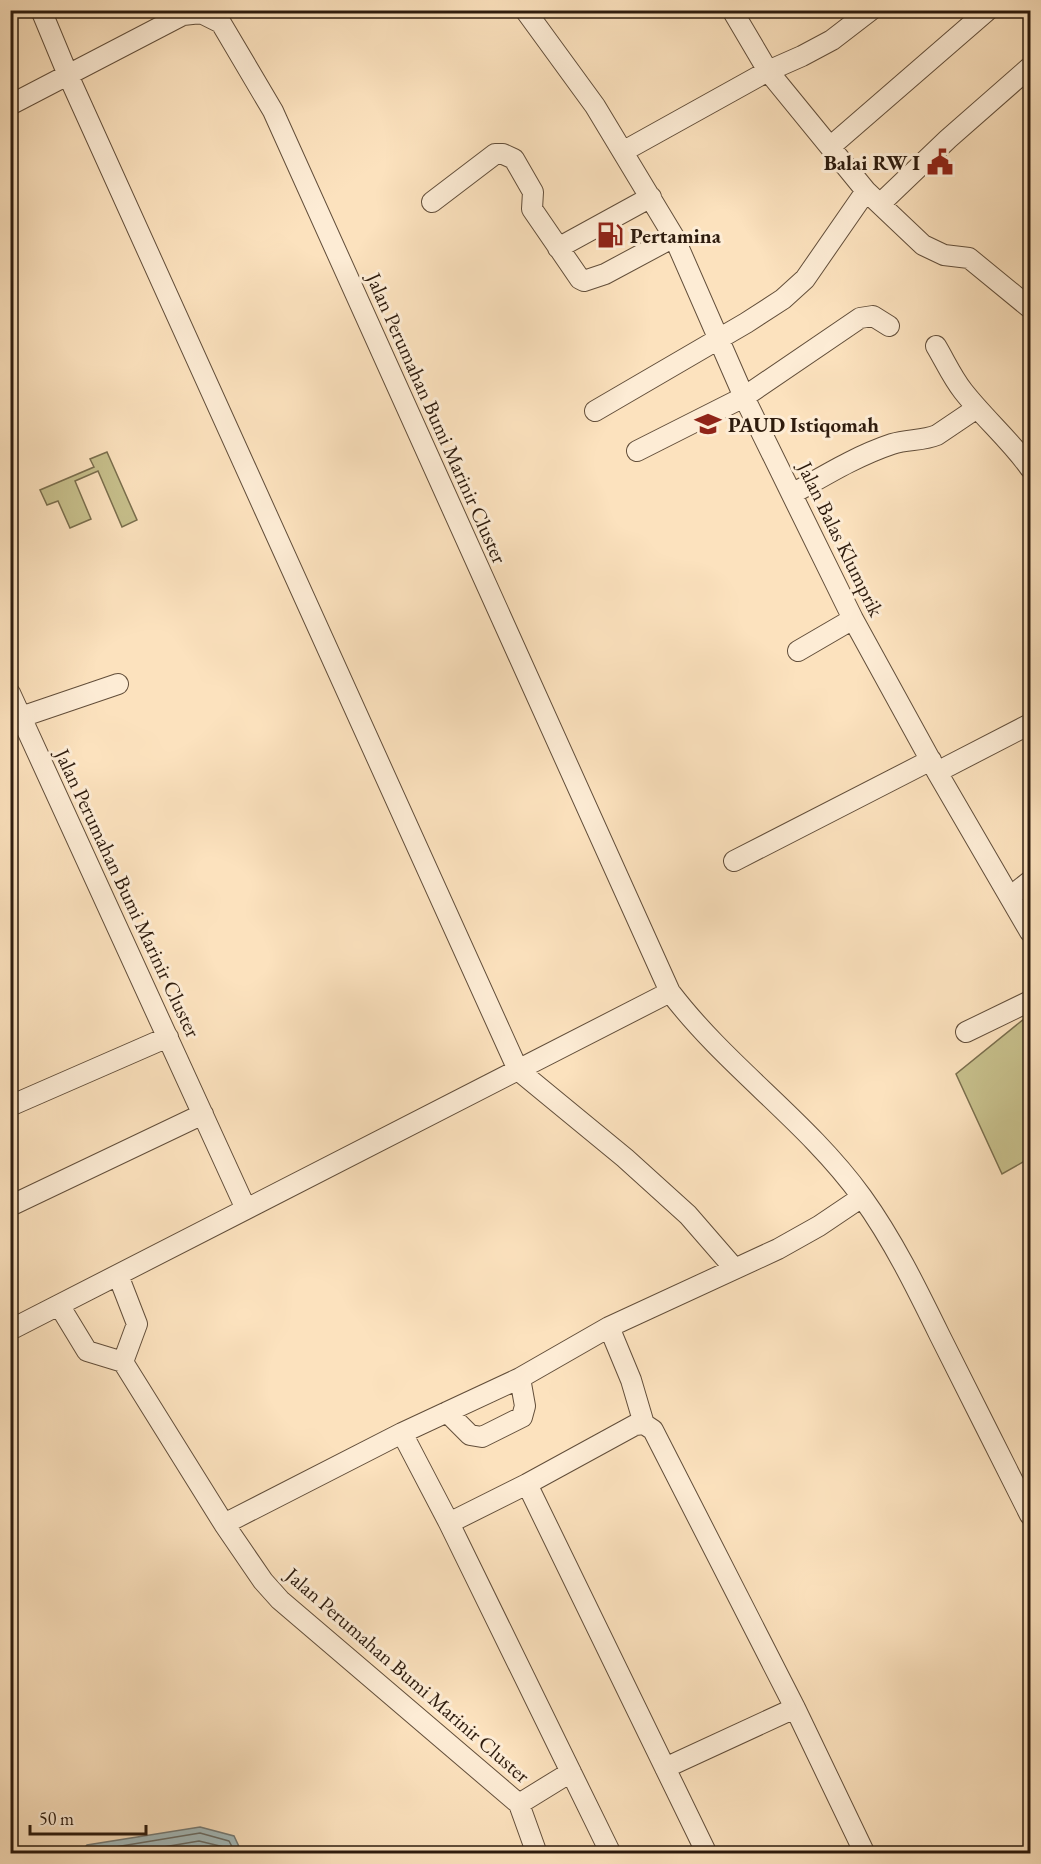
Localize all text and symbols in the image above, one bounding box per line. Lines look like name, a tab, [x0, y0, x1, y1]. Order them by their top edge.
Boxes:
public building icon: Balai RW I	[925, 147, 955, 177]
place label: Balai RW I	[824, 149, 920, 176]
fuel station icon: Pertamina	[595, 220, 625, 250]
place label: Pertamina	[630, 222, 722, 249]
street label: Jalan Perumahan Bumi Marinir Cluster	[360, 267, 513, 568]
school or university icon: PAUD Istiqomah	[693, 409, 723, 439]
place label: PAUD Istiqomah	[728, 411, 879, 438]
street label: Jalan Balas Klumprik	[791, 455, 891, 622]
street label: Jalan Perumahan Bumi Marinir Cluster	[48, 743, 207, 1042]
street label: Jalan Perumahan Bumi Marinir Cluster	[279, 1560, 536, 1789]
scale bar	[30, 1798, 146, 1836]
text: 50 m	[39, 1807, 74, 1830]

